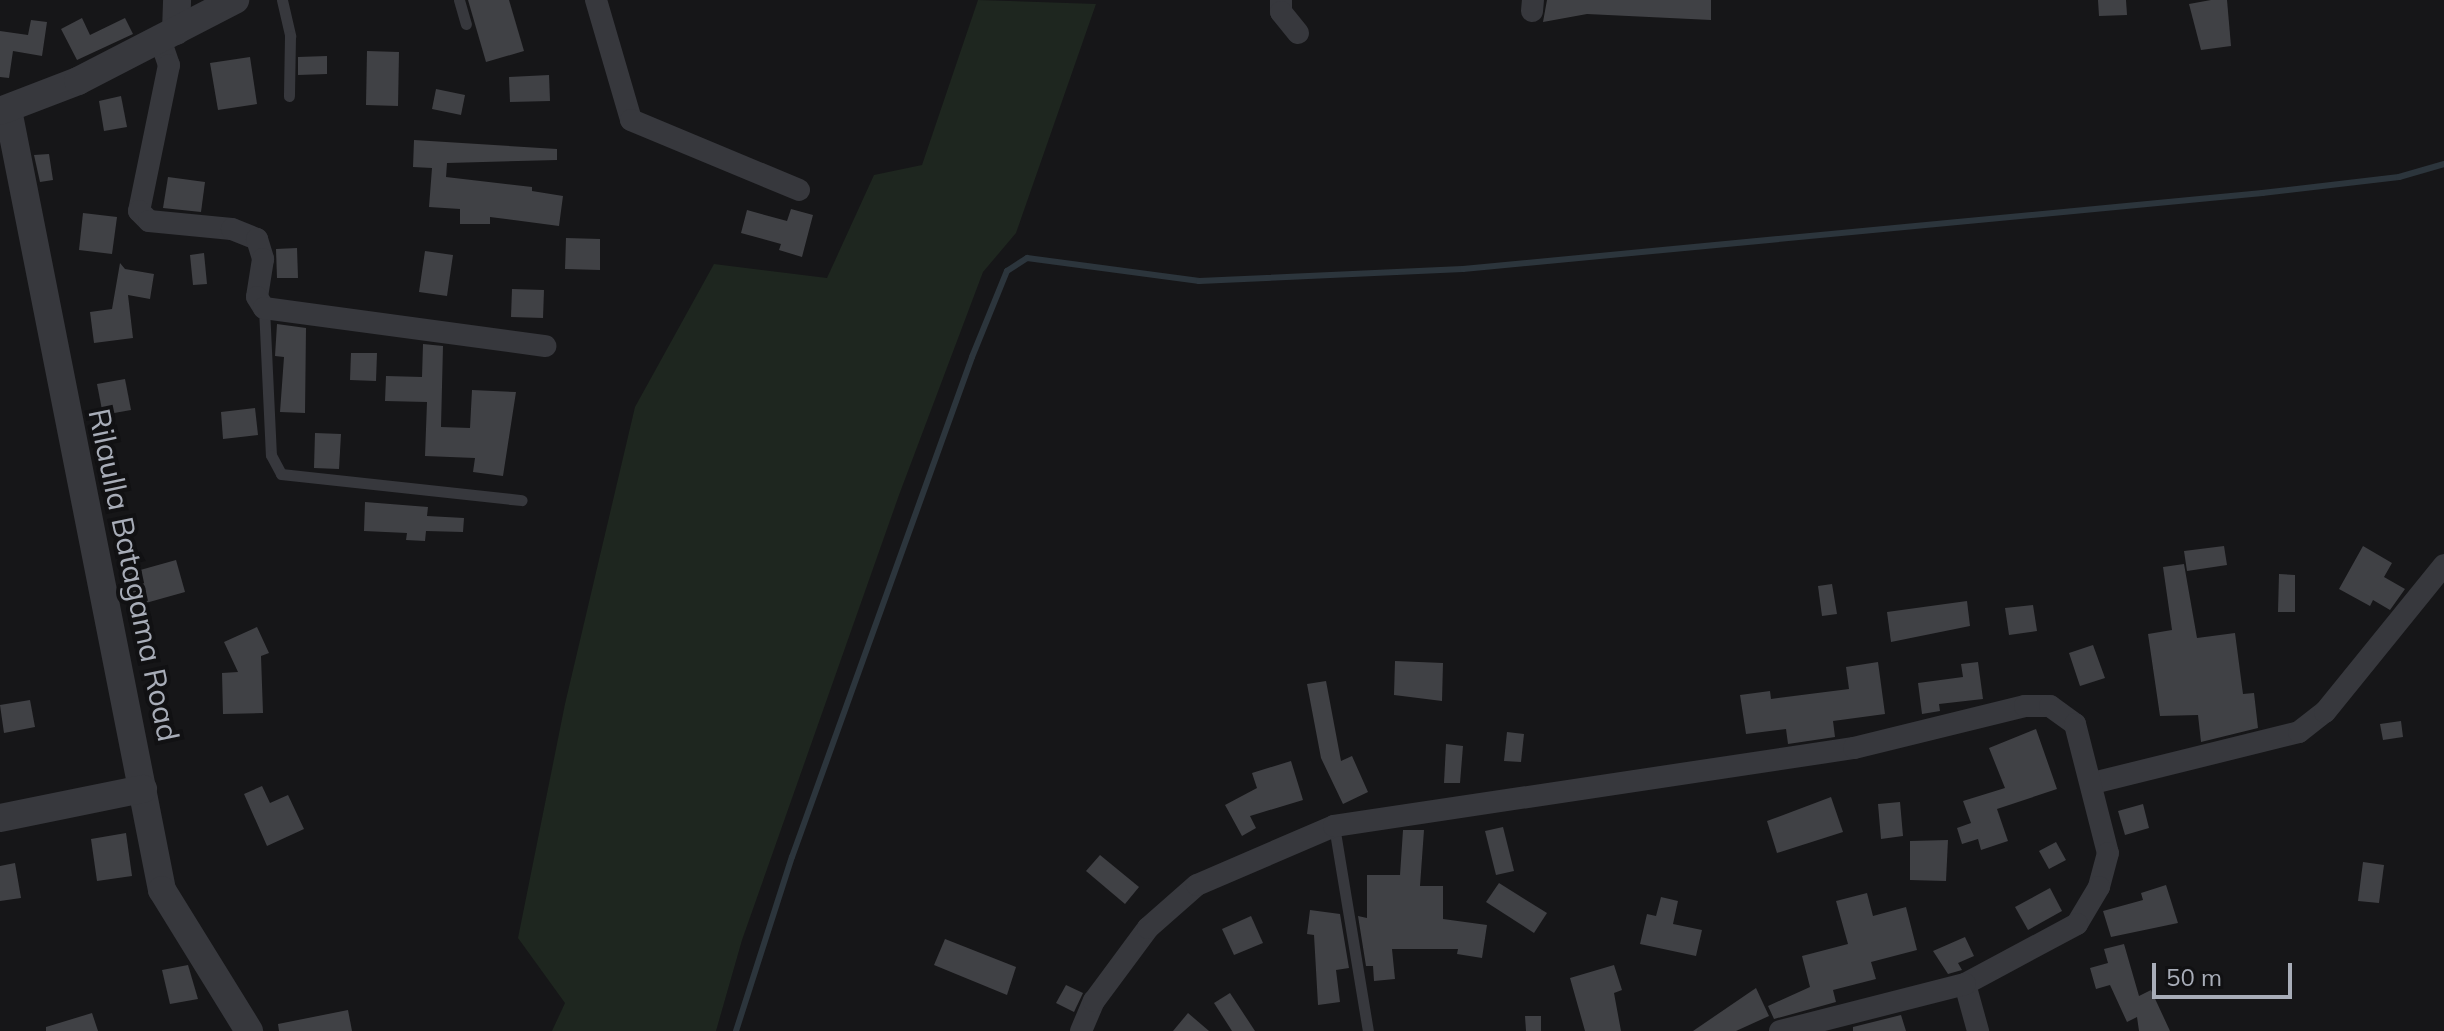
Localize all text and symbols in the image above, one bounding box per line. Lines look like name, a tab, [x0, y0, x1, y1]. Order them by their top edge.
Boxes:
street label: Rilaulla Batagama Road	[81, 405, 187, 745]
scale bar	[2156, 947, 2296, 997]
text: 50 m	[2166, 962, 2222, 992]

